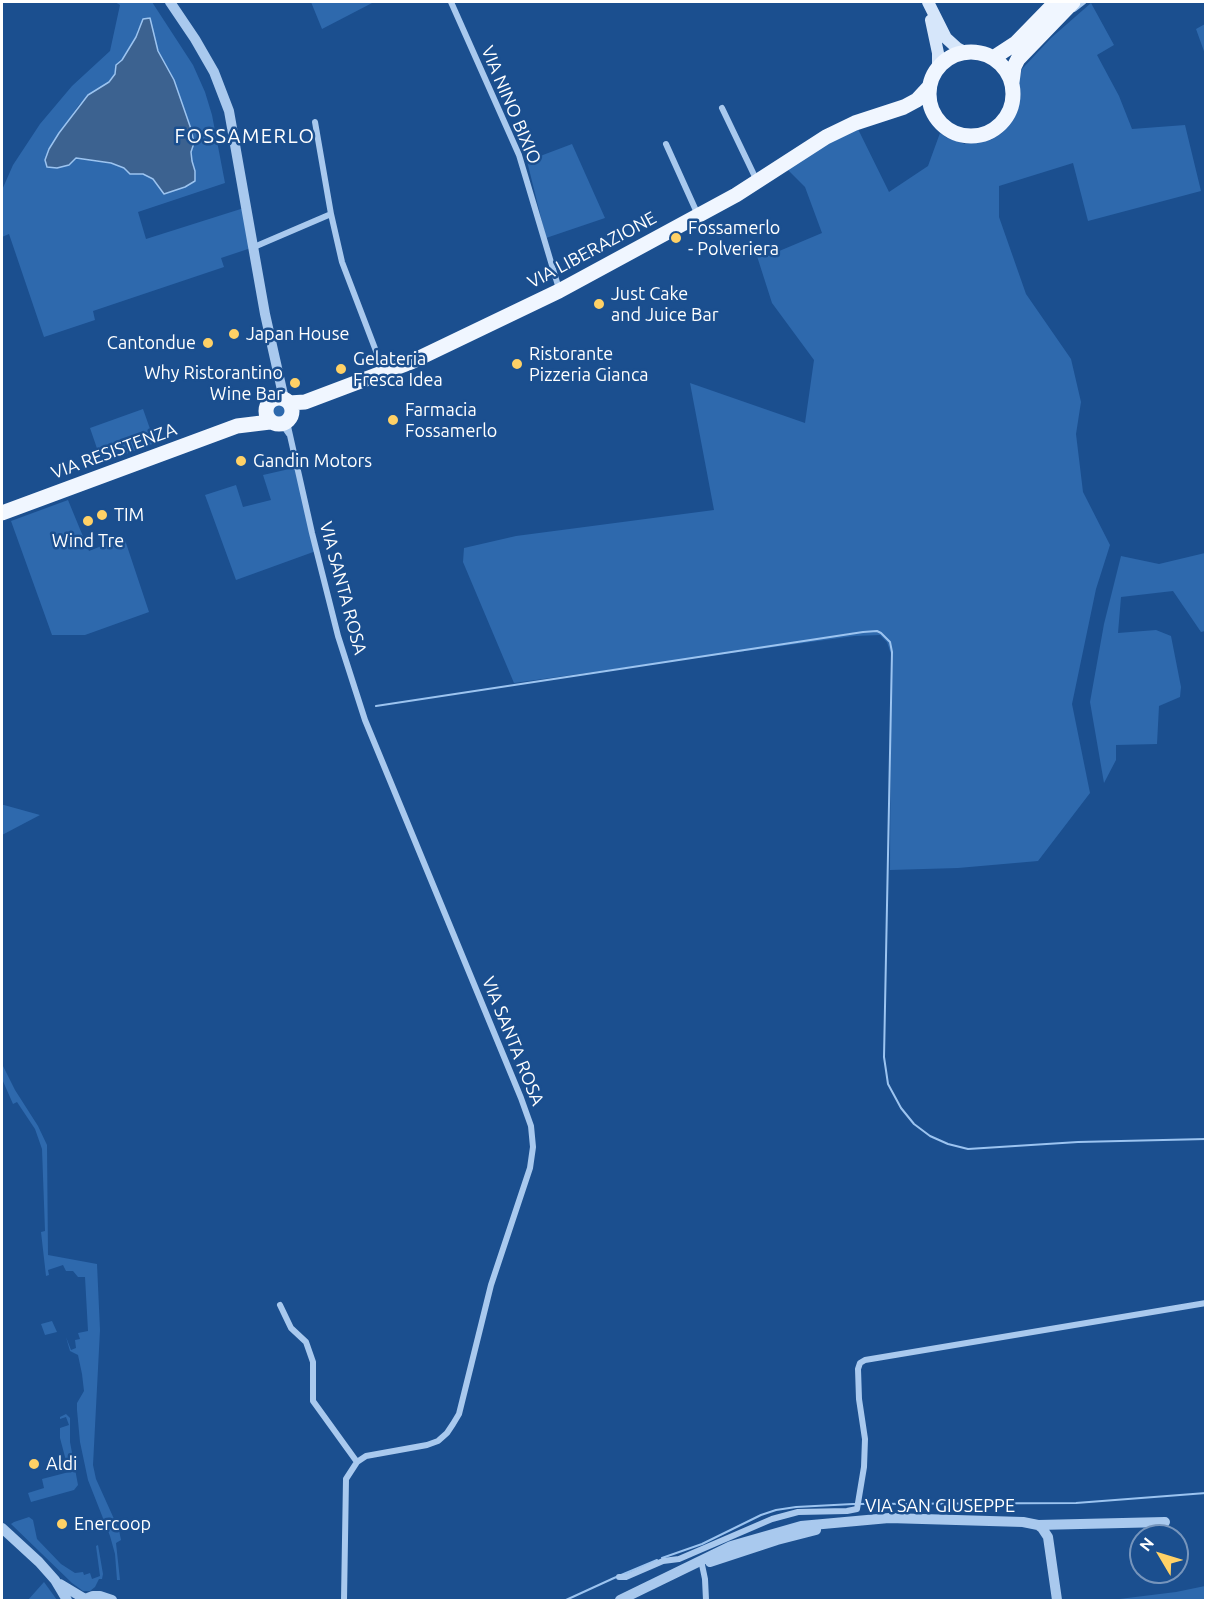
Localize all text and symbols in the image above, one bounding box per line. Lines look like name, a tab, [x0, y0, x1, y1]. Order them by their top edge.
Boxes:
street label: VIA NINO BIXIO	[476, 43, 546, 167]
district label: FOSSAMERLO	[174, 124, 316, 148]
street label: VIA LIBERAZIONE	[524, 207, 660, 293]
place label: Fossamerlo - Polveriera	[688, 217, 780, 260]
marker: Fossamerlo - Polveriera	[669, 231, 683, 245]
place label: Just Cake and Juice Bar	[611, 283, 719, 326]
marker: Just Cake and Juice Bar	[592, 297, 606, 311]
place label: Japan House	[246, 323, 349, 345]
marker: Japan House	[227, 327, 241, 341]
place label: Cantondue	[107, 332, 196, 354]
marker: Cantondue	[201, 336, 215, 350]
place label: Ristorante Pizzeria Gianca	[529, 343, 648, 386]
place label: Gelateria Fresca Idea	[353, 348, 443, 391]
marker: Ristorante Pizzeria Gianca	[510, 357, 524, 371]
place label: Why Ristorantino Wine Bar	[144, 362, 283, 404]
marker: Gelateria Fresca Idea	[334, 362, 348, 376]
marker: Why Ristorantino Wine Bar	[288, 376, 302, 390]
place label: Farmacia Fossamerlo	[405, 399, 497, 442]
marker: Farmacia Fossamerlo	[386, 413, 400, 427]
street label: VIA RESISTENZA	[48, 418, 180, 484]
place label: Gandin Motors	[253, 450, 372, 472]
marker: Gandin Motors	[234, 454, 248, 468]
place label: TIM	[114, 504, 144, 526]
marker: TIM	[95, 508, 109, 522]
marker: Wind Tre	[81, 514, 95, 528]
street label: VIA SANTA ROSA	[315, 519, 371, 657]
place label: Wind Tre	[52, 530, 124, 552]
street label: VIA SANTA ROSA	[477, 973, 549, 1109]
place label: Aldi	[46, 1453, 77, 1475]
marker: Aldi	[27, 1457, 41, 1471]
street label: VIA SAN GIUSEPPE	[865, 1495, 1015, 1517]
place label: Enercoop	[74, 1513, 151, 1535]
marker: Enercoop	[55, 1517, 69, 1531]
north arrow	[1129, 1524, 1189, 1584]
text: N	[1136, 1534, 1157, 1554]

